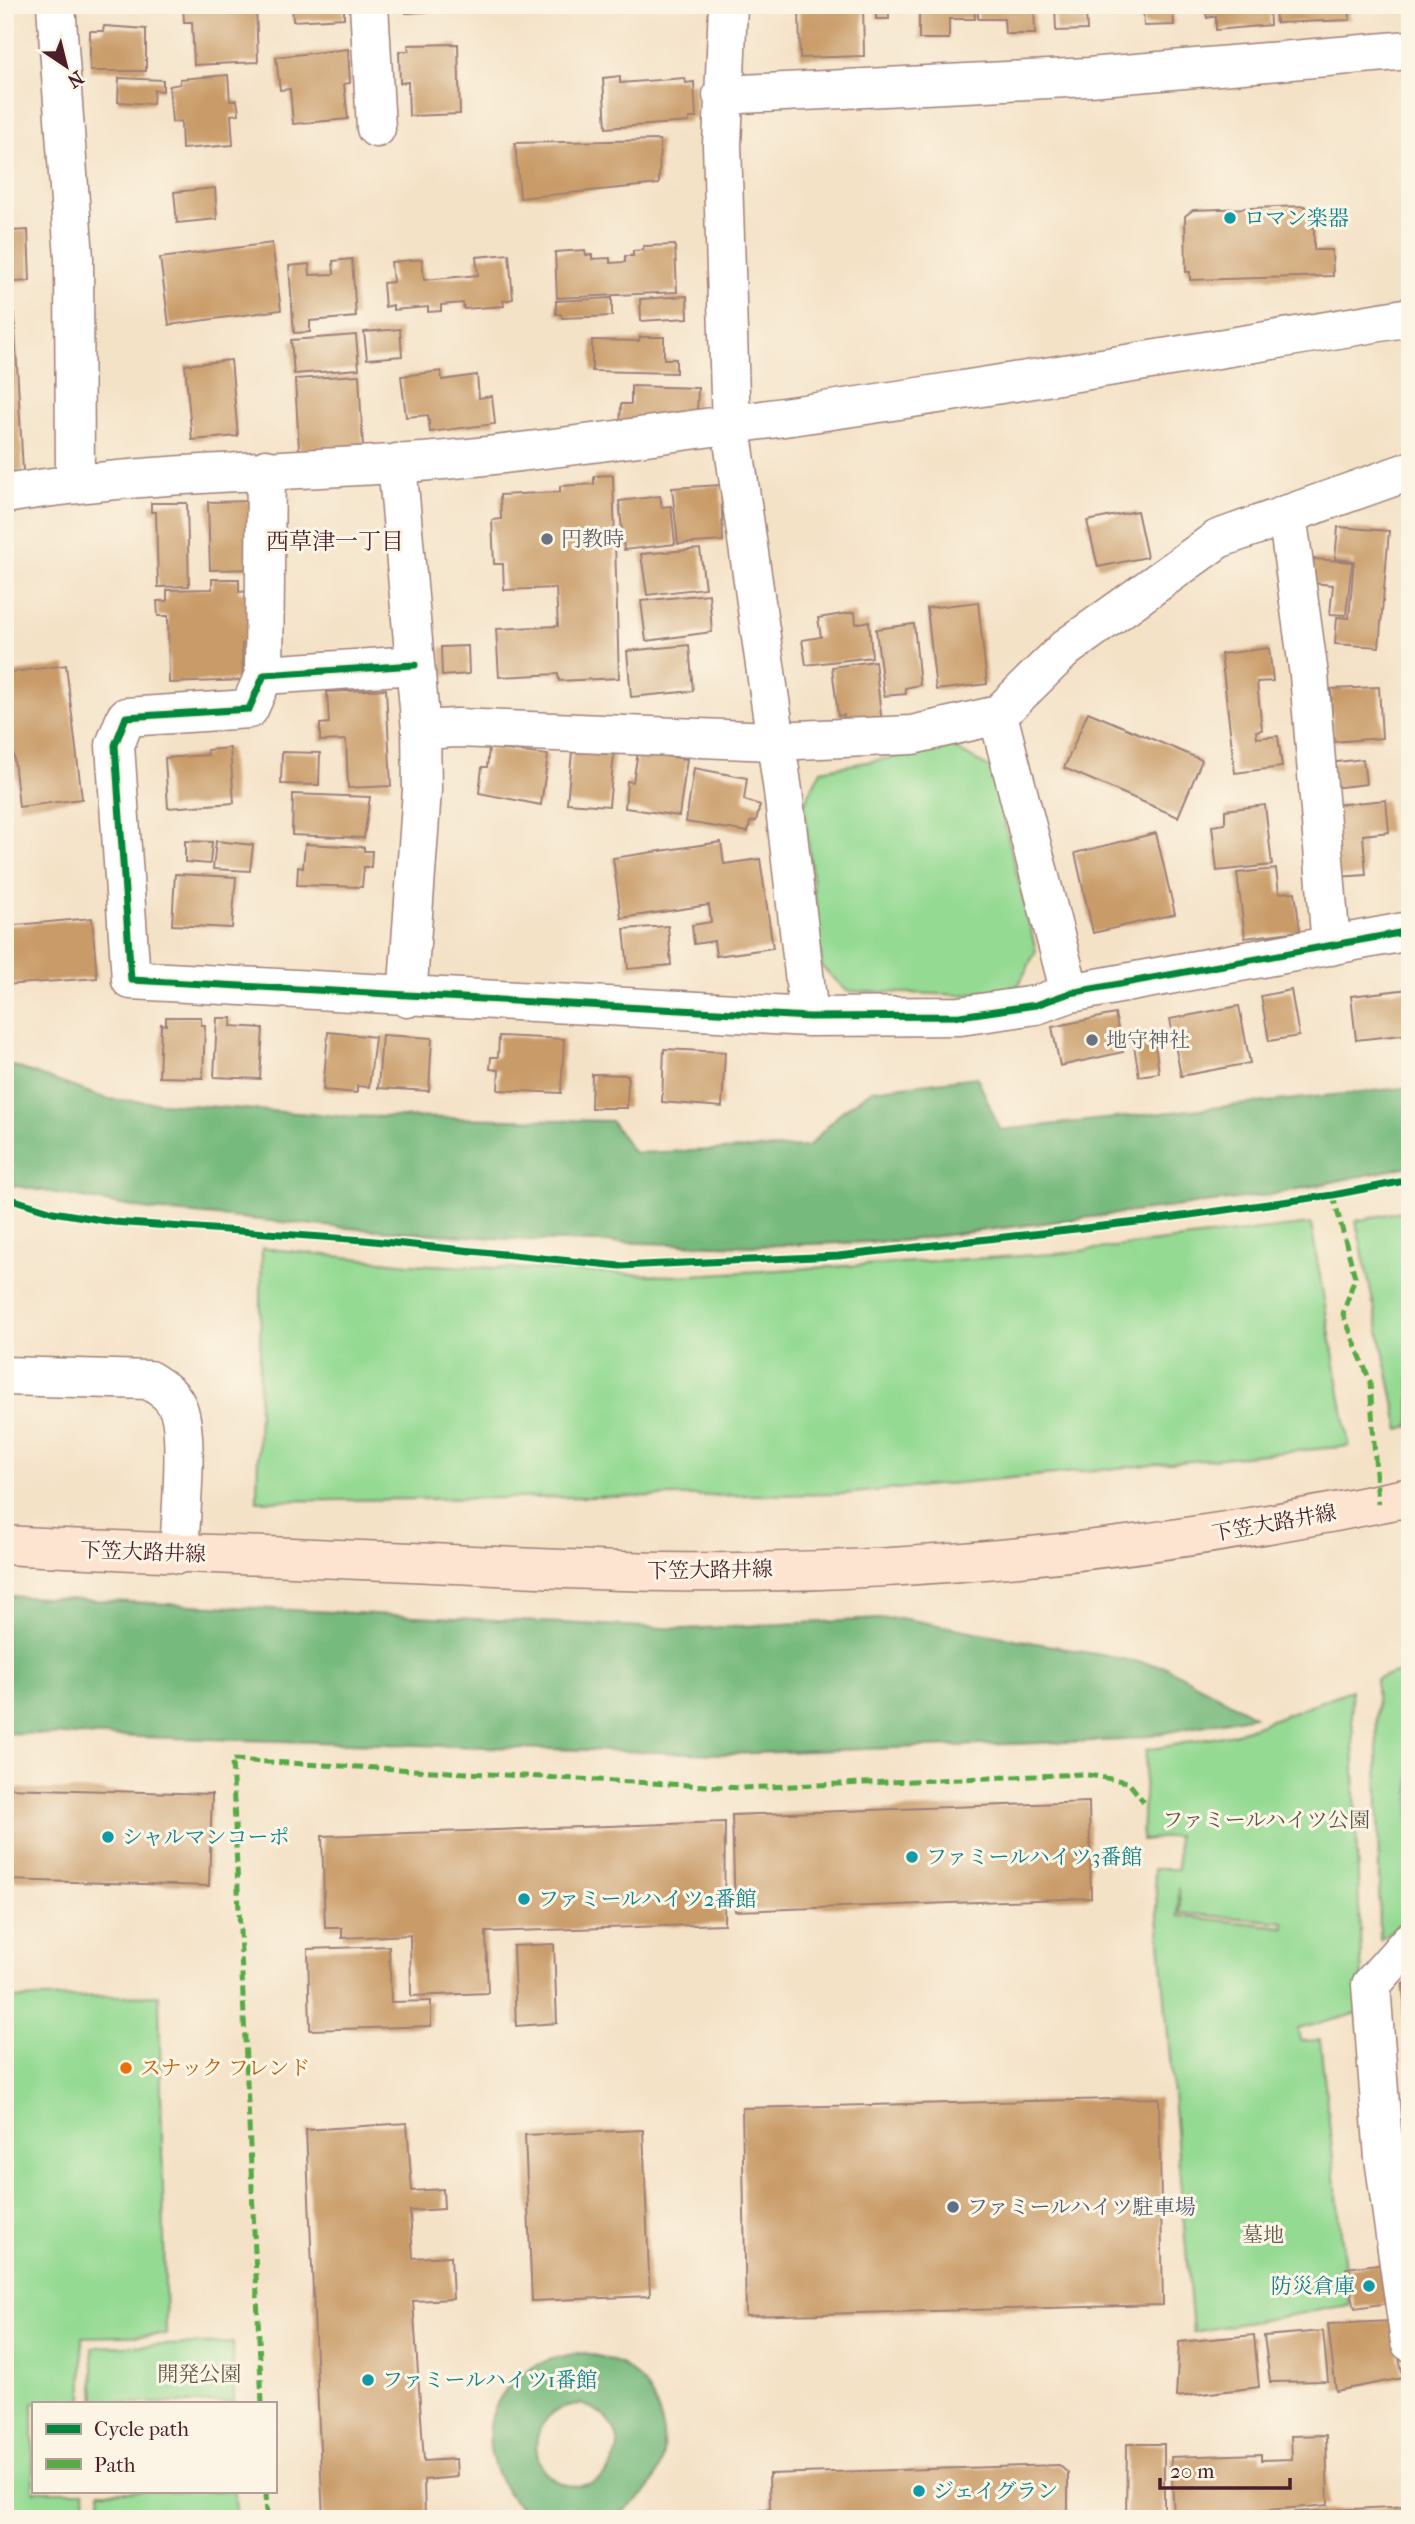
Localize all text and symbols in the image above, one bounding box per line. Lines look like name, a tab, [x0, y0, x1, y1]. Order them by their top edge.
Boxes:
north arrow	[32, 32, 102, 102]
text: N	[62, 66, 87, 93]
place label: ロマン楽器	[1244, 206, 1349, 230]
marker: ロマン楽器	[1222, 210, 1238, 226]
place label: 円教時	[561, 527, 624, 551]
district label: 西草津一丁目	[266, 528, 404, 555]
marker: 円教時	[539, 531, 555, 547]
place label: 地守神社	[1106, 1028, 1190, 1052]
marker: 地守神社	[1084, 1032, 1100, 1048]
street label: 下笠大路井線	[1210, 1500, 1338, 1546]
street label: 下笠大路井線	[80, 1538, 206, 1566]
street label: 下笠大路井線	[647, 1557, 773, 1583]
park label: ファミールハイツ公園	[1162, 1808, 1370, 1832]
place label: シャルマンコーポ	[122, 1825, 290, 1849]
marker: シャルマンコーポ	[100, 1829, 116, 1845]
place label: ファミールハイツ3番館	[926, 1845, 1142, 1869]
marker: ファミールハイツ3番館	[904, 1849, 920, 1865]
place label: ファミールハイツ2番館	[538, 1887, 757, 1911]
marker: ファミールハイツ2番館	[516, 1891, 532, 1907]
place label: スナック フレンド	[140, 2056, 310, 2080]
marker: スナック フレンド	[118, 2060, 134, 2076]
place label: ファミールハイツ駐車場	[967, 2195, 1196, 2219]
marker: ファミールハイツ駐車場	[945, 2199, 961, 2215]
park label: 墓地	[1242, 2223, 1284, 2247]
place label: 防災倉庫	[1271, 2274, 1355, 2298]
marker: 防災倉庫	[1361, 2278, 1377, 2294]
park label: 開発公園	[157, 2362, 241, 2386]
place label: ファミールハイツ1番館	[382, 2368, 597, 2392]
marker: ファミールハイツ1番館	[360, 2372, 376, 2388]
legend	[32, 2402, 276, 2492]
text: Cycle path	[94, 2417, 189, 2441]
scale bar	[1160, 2447, 1289, 2491]
text: Path	[94, 2453, 136, 2477]
text: 20 m	[1170, 2459, 1215, 2483]
place label: ジェイグラン	[933, 2479, 1058, 2503]
marker: ジェイグラン	[911, 2483, 927, 2499]

